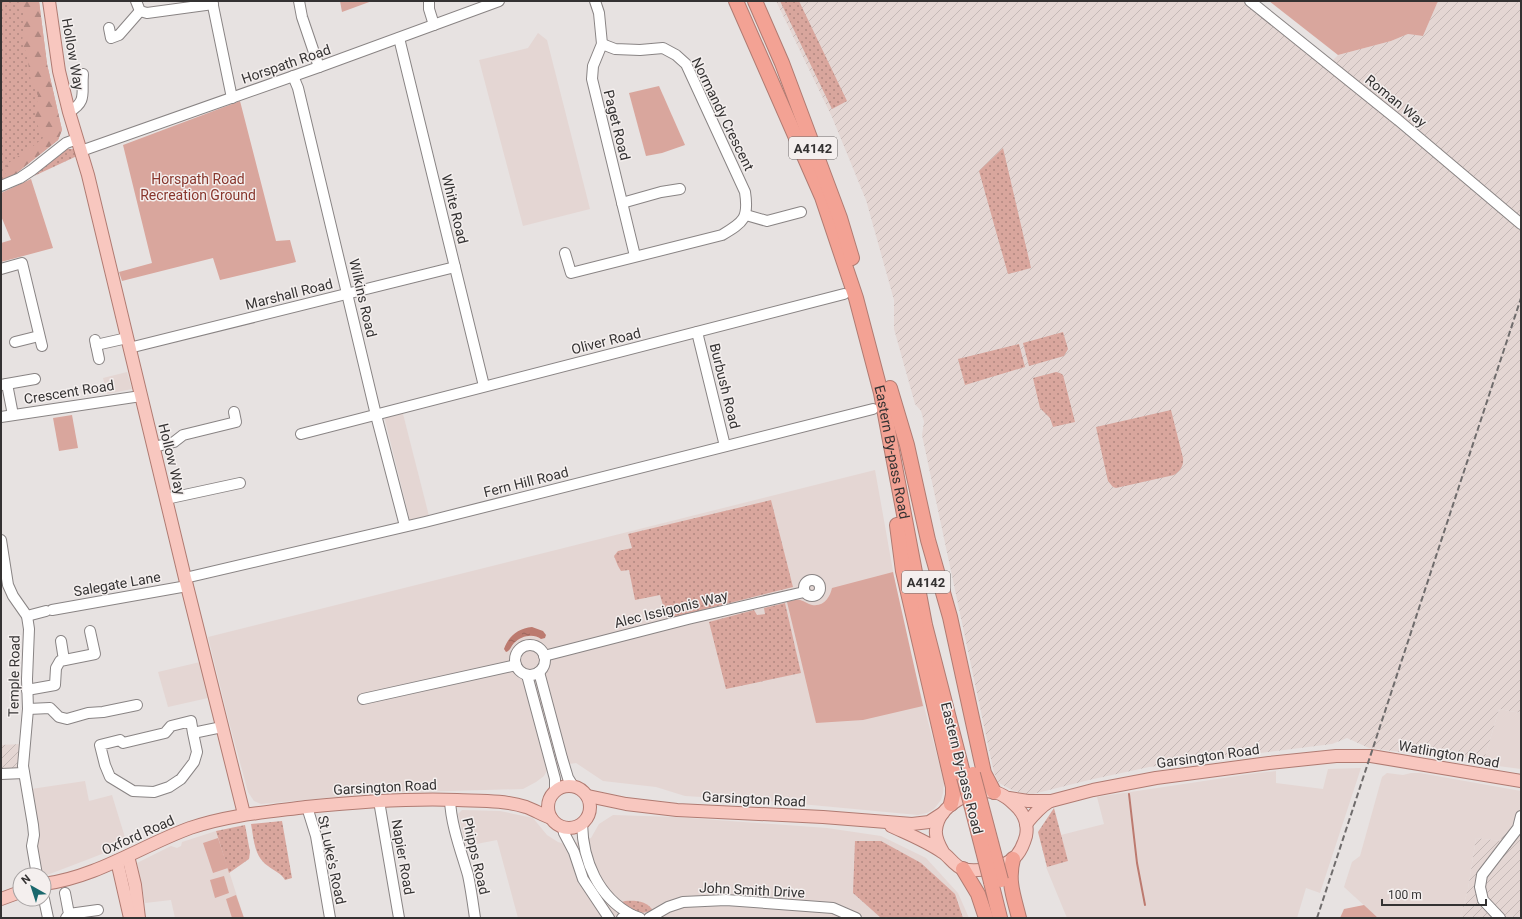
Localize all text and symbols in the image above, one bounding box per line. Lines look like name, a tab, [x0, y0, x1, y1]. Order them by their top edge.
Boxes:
street label: Hollow Way	[59, 17, 87, 92]
street label: Horspath Road	[239, 41, 333, 87]
street label: Normandy Crescent	[689, 55, 758, 174]
street label: Roman Way	[1362, 71, 1430, 131]
street label: Paget Road	[601, 88, 633, 162]
road number: A4142	[789, 137, 837, 159]
park label: Horspath Road Recreation Ground	[140, 171, 256, 203]
street label: White Road	[439, 173, 471, 245]
street label: Wilkins Road	[346, 257, 380, 339]
street label: Marshall Road	[244, 275, 334, 313]
street label: Oliver Road	[570, 325, 642, 357]
street label: Burbush Road	[707, 342, 743, 430]
street label: Crescent Road	[23, 377, 115, 407]
street label: Eastern By-pass Road	[871, 384, 913, 520]
street label: Hollow Way	[155, 422, 189, 497]
street label: Fern Hill Road	[482, 464, 570, 500]
street label: Salegate Lane	[72, 568, 162, 600]
road number: A4142	[902, 571, 950, 593]
street label: Alec Issigonis Way	[613, 587, 730, 631]
street label: Temple Road	[5, 635, 23, 717]
street label: Eastern By-pass Road	[938, 700, 986, 836]
street label: Watlington Road	[1397, 737, 1501, 771]
street label: Garsington Road	[1155, 741, 1261, 771]
street label: Garsington Road	[333, 776, 437, 798]
street label: Garsington Road	[702, 788, 806, 810]
street label: Oxford Road	[99, 812, 177, 858]
street label: St Luke's Road	[315, 814, 349, 906]
street label: Phipps Road	[459, 816, 493, 896]
street label: Napier Road	[388, 818, 418, 896]
north arrow	[12, 867, 52, 907]
text: N	[19, 872, 33, 887]
street label: John Smith Drive	[699, 879, 805, 901]
scale bar	[1382, 881, 1486, 907]
text: 100 m	[1388, 888, 1422, 902]

